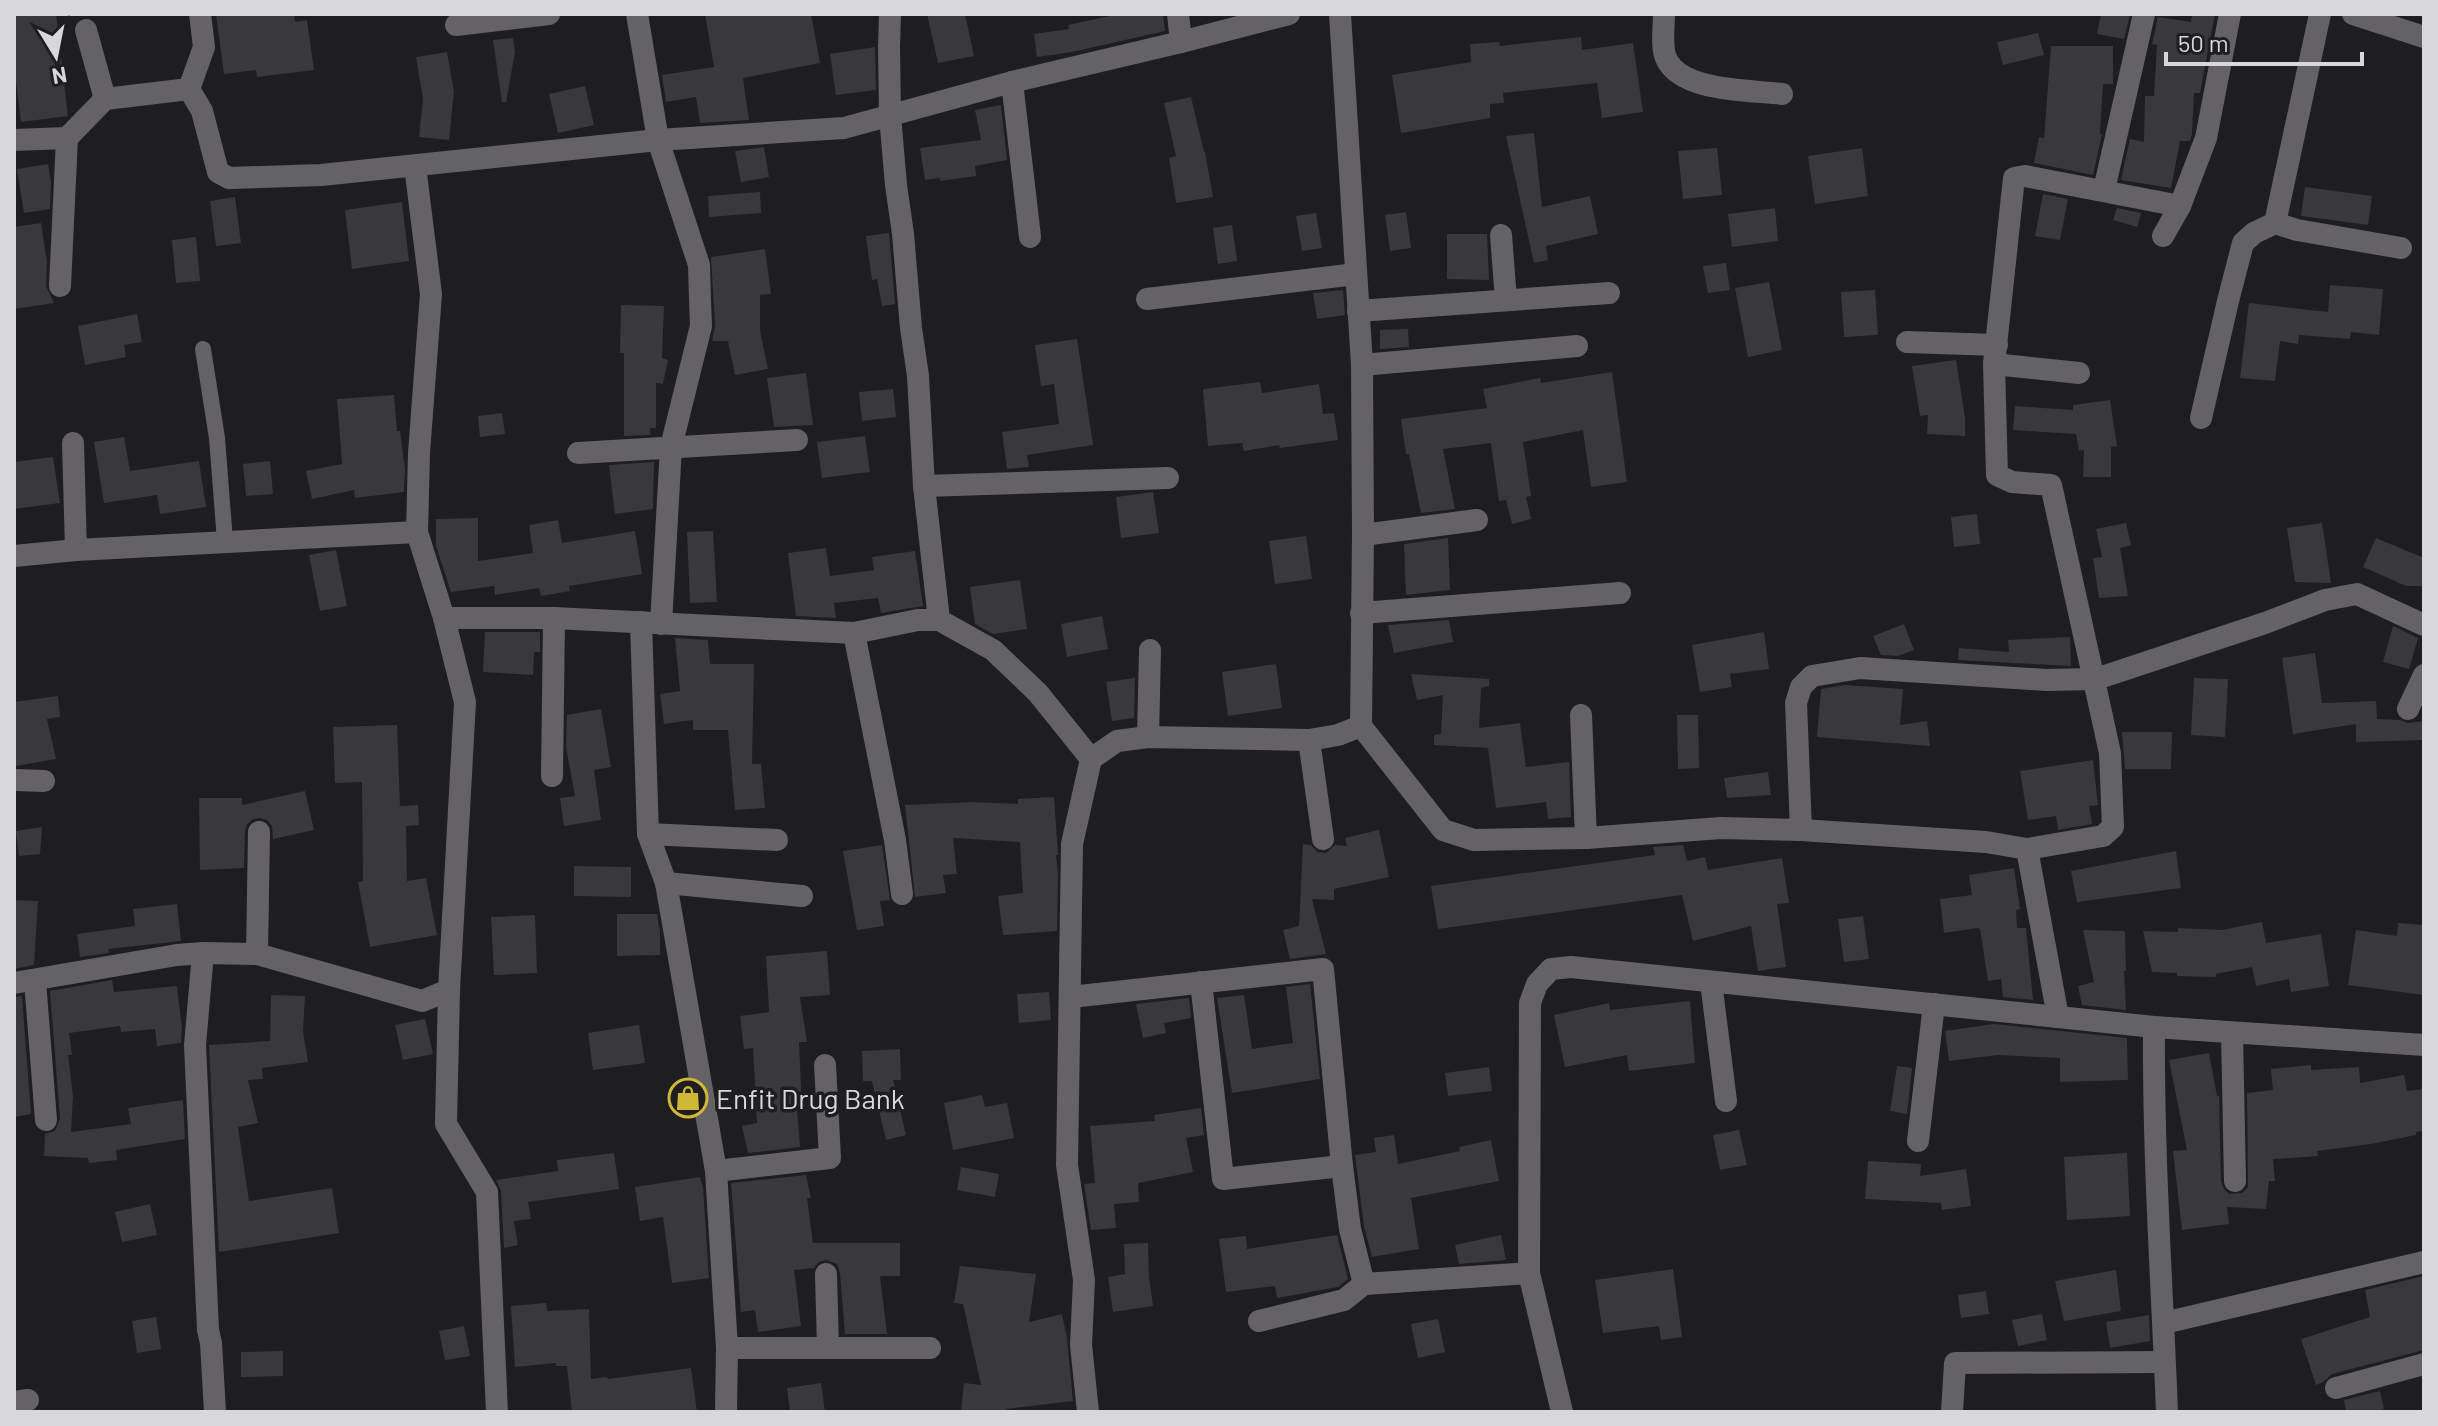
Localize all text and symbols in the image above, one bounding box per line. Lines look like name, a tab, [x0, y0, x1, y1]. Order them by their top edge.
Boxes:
north arrow	[16, 16, 96, 96]
scale bar	[2166, 16, 2362, 66]
text: 50 m	[2178, 28, 2229, 57]
text: N	[50, 63, 69, 91]
shop icon: Enfit Drug Bank	[667, 1077, 709, 1119]
place label: Enfit Drug Bank	[716, 1081, 905, 1115]

